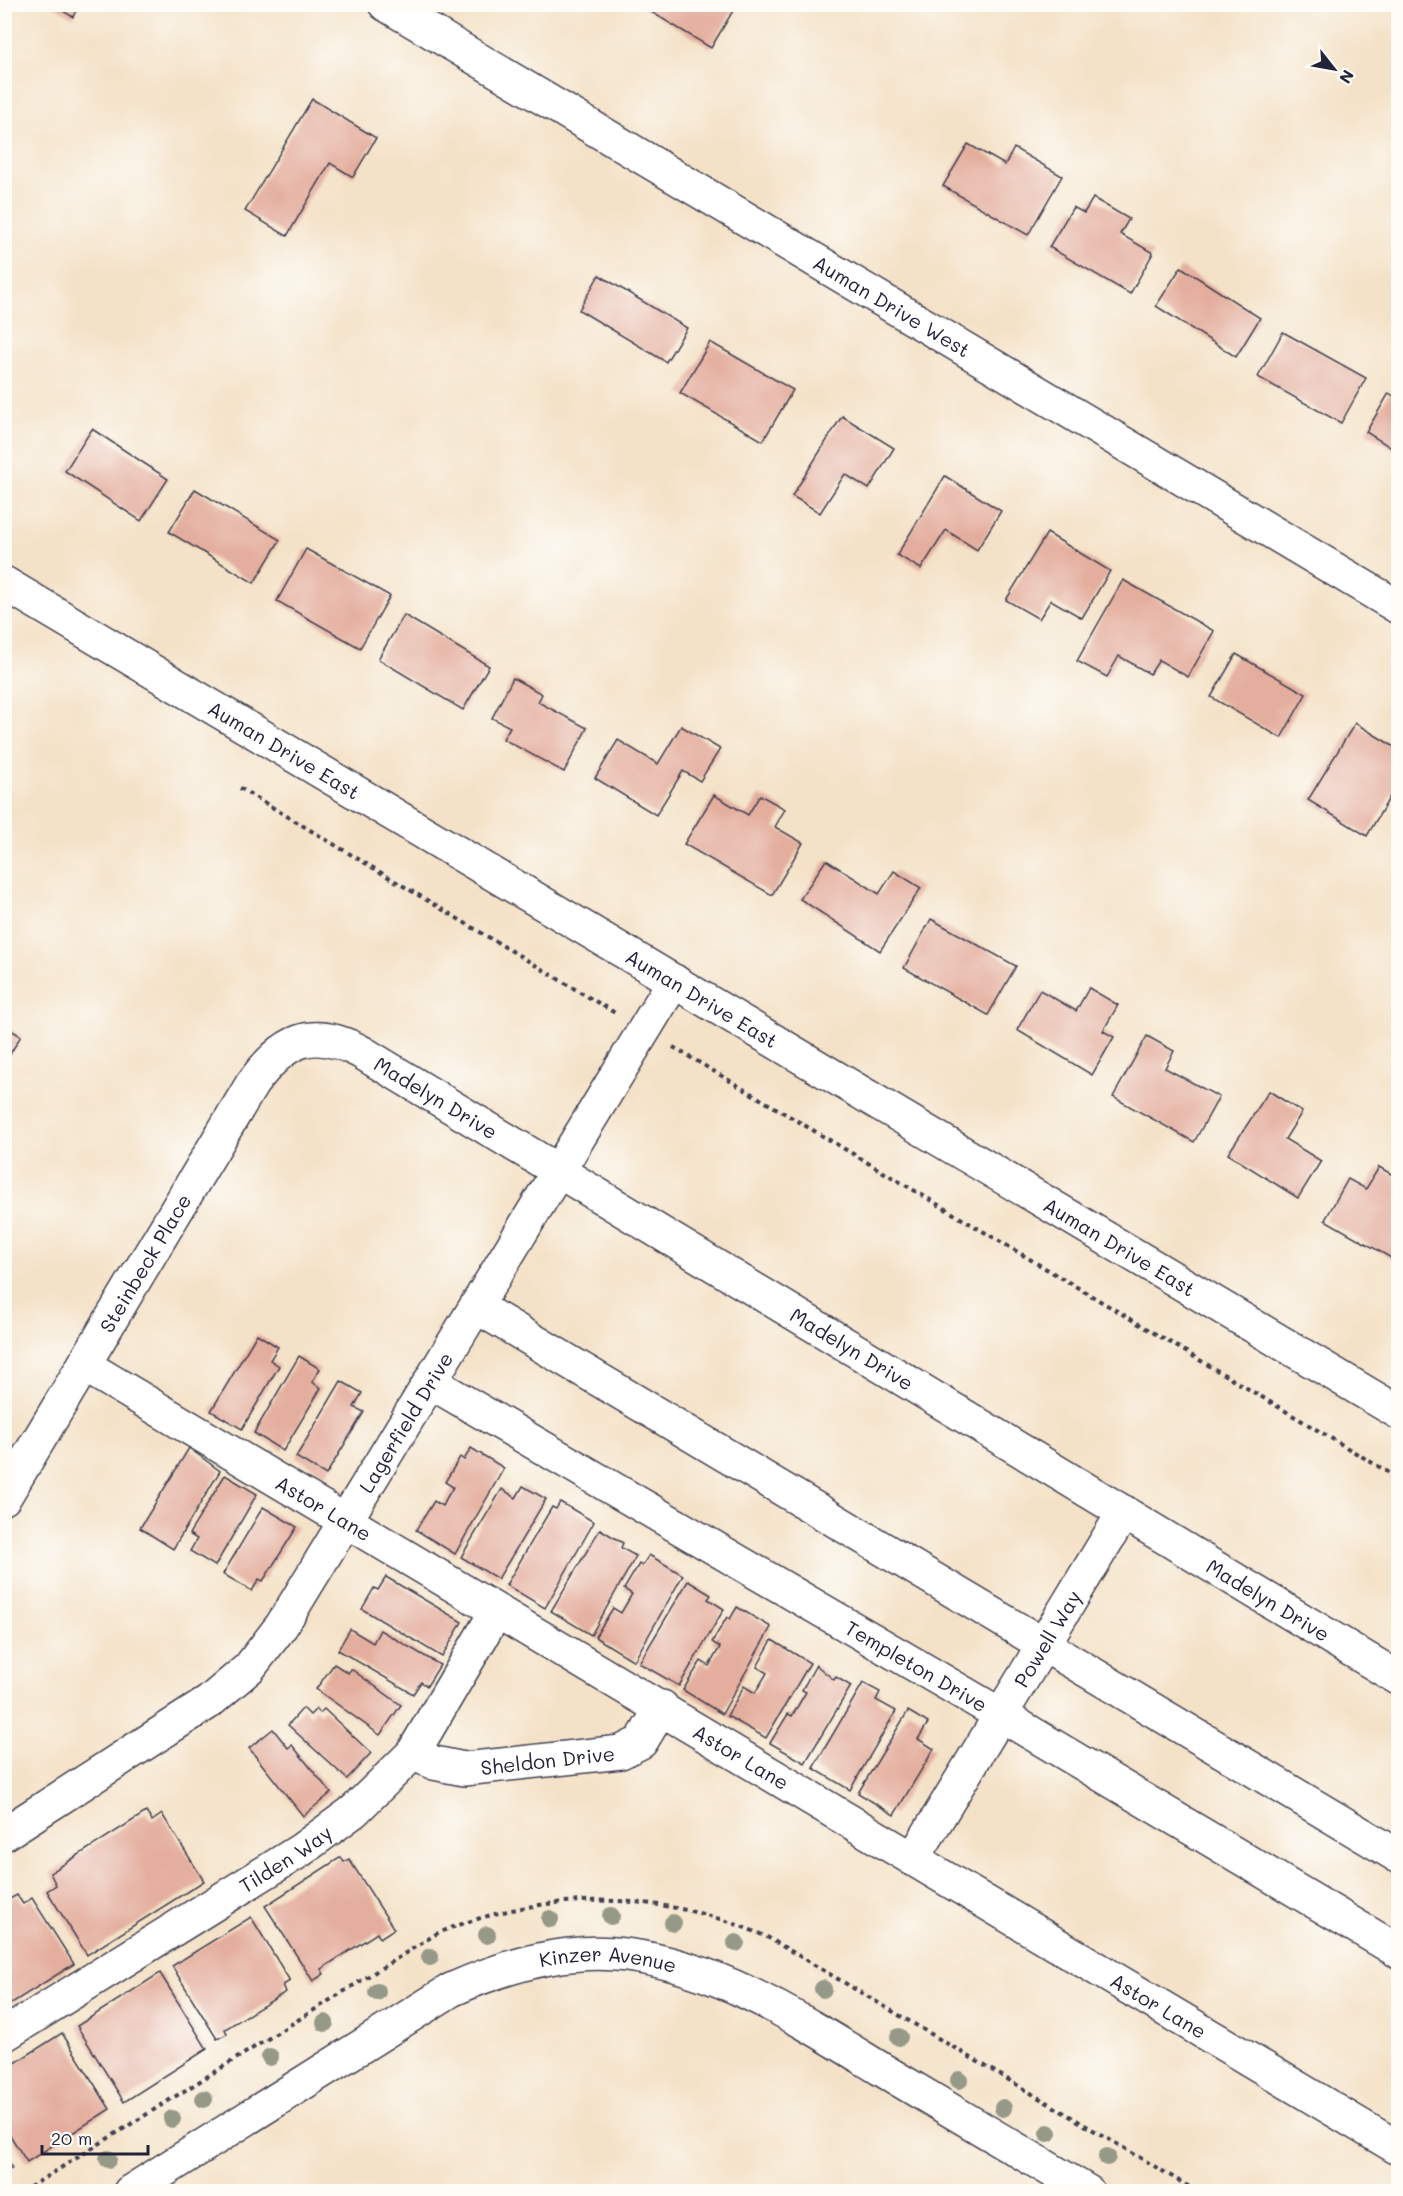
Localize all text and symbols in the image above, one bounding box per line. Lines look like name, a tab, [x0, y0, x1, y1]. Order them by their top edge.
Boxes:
north arrow	[1304, 39, 1364, 99]
text: N	[1335, 66, 1359, 88]
street label: Auman Drive West	[809, 249, 975, 363]
street label: Auman Drive East	[203, 694, 365, 805]
street label: Auman Drive East	[621, 943, 783, 1053]
street label: Madelyn Drive	[370, 1050, 502, 1144]
street label: Steinbeck Place	[93, 1189, 196, 1337]
street label: Auman Drive East	[1039, 1191, 1200, 1302]
street label: Madelyn Drive	[786, 1301, 919, 1396]
street label: Lagerfield Drive	[353, 1347, 458, 1497]
street label: Astor Lane	[271, 1469, 376, 1546]
street label: Madelyn Drive	[1202, 1553, 1335, 1647]
street label: Powell Way	[1008, 1585, 1086, 1692]
street label: Templeton Drive	[841, 1614, 992, 1717]
street label: Astor Lane	[688, 1718, 794, 1795]
street label: Sheldon Drive	[479, 1740, 616, 1780]
street label: Tilden Way	[234, 1819, 337, 1898]
street label: Kinzer Avenue	[537, 1940, 680, 1978]
street label: Astor Lane	[1106, 1967, 1211, 2044]
scale bar	[42, 2118, 148, 2156]
text: 20 m	[51, 2126, 92, 2150]

